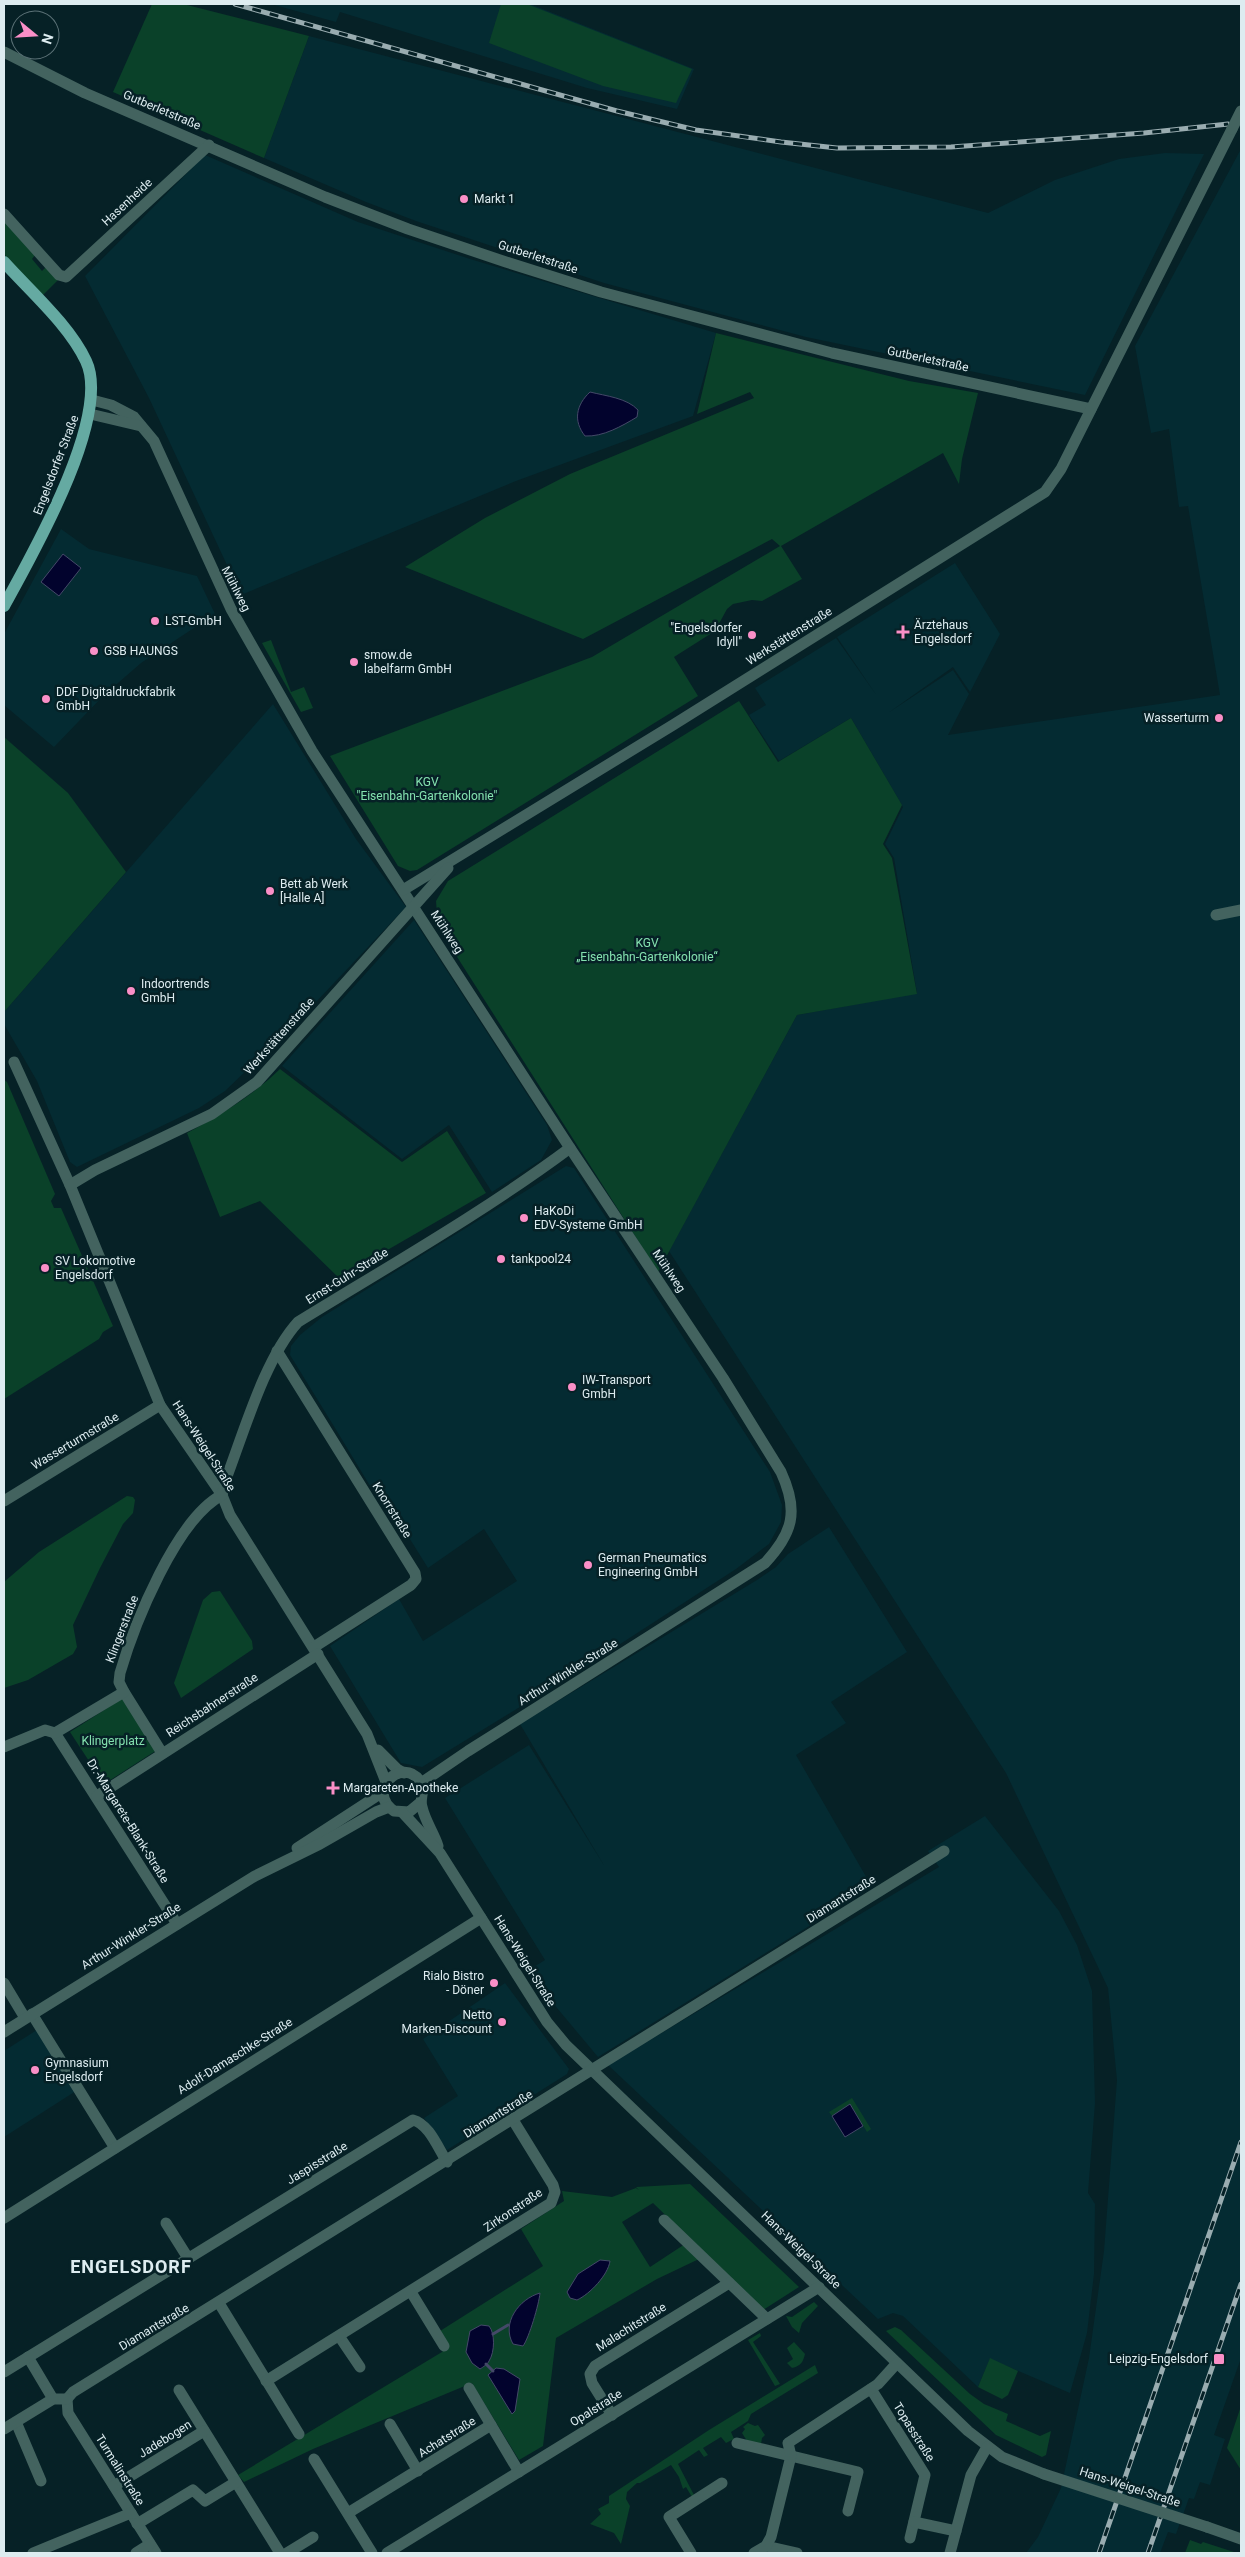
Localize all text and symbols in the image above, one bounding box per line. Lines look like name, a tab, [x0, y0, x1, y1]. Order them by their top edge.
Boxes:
north arrow	[10, 10, 60, 60]
text: N	[38, 32, 57, 46]
street label: Gutberletstraße	[121, 87, 203, 133]
street label: Hasenheide	[99, 175, 155, 229]
place label: Markt 1	[474, 192, 515, 206]
marker: Markt 1	[458, 193, 470, 205]
street label: Gutberletstraße	[496, 238, 580, 276]
street label: Gutberletstraße	[886, 344, 970, 374]
street label: Engelsdorfer Straße	[31, 413, 81, 517]
street label: Mühlweg	[219, 564, 253, 614]
street label: Werkstättenstraße	[744, 604, 834, 668]
place label: LST-GmbH	[165, 614, 222, 628]
marker: LST-GmbH	[149, 615, 161, 627]
place label: Ärztehaus Engelsdorf	[914, 617, 972, 646]
place label: "Engelsdorfer Idyll"	[670, 621, 742, 649]
marker: Ärztehaus Engelsdorf	[896, 625, 910, 639]
marker: "Engelsdorfer Idyll"	[746, 629, 758, 641]
place label: GSB HAUNGS	[104, 644, 178, 658]
marker: GSB HAUNGS	[88, 645, 100, 657]
place label: smow.de labelfarm GmbH	[364, 648, 452, 676]
marker: smow.de labelfarm GmbH	[348, 656, 360, 668]
place label: DDF Digitaldruckfabrik GmbH	[56, 685, 176, 713]
marker: DDF Digitaldruckfabrik GmbH	[40, 693, 52, 705]
place label: Wasserturm	[1144, 711, 1209, 725]
marker: Wasserturm	[1213, 712, 1225, 724]
park label: KGV "Eisenbahn-Gartenkolonie"	[357, 775, 498, 803]
place label: Bett ab Werk [Halle A]	[280, 877, 349, 905]
marker: Bett ab Werk [Halle A]	[264, 885, 276, 897]
street label: Mühlweg	[428, 908, 466, 956]
park label: KGV „Eisenbahn-Gartenkolonie“	[576, 936, 719, 964]
place label: Indoortrends GmbH	[141, 977, 210, 1005]
marker: Indoortrends GmbH	[125, 985, 137, 997]
street label: Werkstättenstraße	[241, 995, 317, 1077]
place label: HaKoDi EDV-Systeme GmbH	[534, 1204, 642, 1232]
marker: HaKoDi EDV-Systeme GmbH	[518, 1212, 530, 1224]
street label: Ernst-Guhr-Straße	[303, 1245, 391, 1307]
street label: Mühlweg	[650, 1247, 688, 1295]
place label: tankpool24	[511, 1252, 571, 1266]
marker: tankpool24	[495, 1253, 507, 1265]
place label: SV Lokomotive Engelsdorf	[55, 1254, 135, 1282]
marker: SV Lokomotive Engelsdorf	[39, 1262, 51, 1274]
place label: IW-Transport GmbH	[582, 1373, 651, 1401]
marker: IW-Transport GmbH	[566, 1381, 578, 1393]
street label: Hans-Weigel-Straße	[169, 1398, 239, 1494]
street label: Wasserturmstraße	[29, 1409, 121, 1473]
street label: Knorrstraße	[369, 1480, 415, 1540]
place label: German Pneumatics Engineering GmbH	[598, 1551, 707, 1579]
marker: German Pneumatics Engineering GmbH	[582, 1559, 594, 1571]
street label: Klingerstraße	[103, 1593, 141, 1665]
street label: Arthur-Winkler-Straße	[516, 1636, 620, 1708]
street label: Reichsbahnerstraße	[163, 1670, 261, 1740]
park label: Klingerplatz	[81, 1734, 145, 1748]
street label: Dr.-Margarete-Blank-Straße	[84, 1756, 172, 1886]
place label: Margareten-Apotheke	[343, 1781, 458, 1795]
marker: Margareten-Apotheke	[327, 1782, 339, 1794]
street label: Diamantstraße	[804, 1872, 878, 1926]
street label: Arthur-Winkler-Straße	[79, 1900, 183, 1972]
street label: Hans-Weigel-Straße	[491, 1913, 559, 2009]
place label: Rialo Bistro - Döner	[423, 1969, 484, 1997]
marker: Rialo Bistro - Döner	[488, 1977, 500, 1989]
place label: Netto Marken-Discount	[401, 2008, 492, 2036]
street label: Adolf-Damaschke-Straße	[175, 2015, 295, 2097]
marker: Netto Marken-Discount	[496, 2016, 508, 2028]
place label: Gymnasium Engelsdorf	[45, 2056, 109, 2084]
marker: Gymnasium Engelsdorf	[29, 2064, 41, 2076]
street label: Diamantstraße	[461, 2087, 535, 2141]
street label: Jaspisstraße	[284, 2139, 350, 2187]
street label: Zirkonstraße	[481, 2185, 545, 2235]
street label: Hans-Weigel-Straße	[758, 2208, 844, 2292]
district label: ENGELSDORF	[70, 2256, 192, 2277]
street label: Malachitstraße	[593, 2300, 669, 2354]
street label: Diamantstraße	[117, 2301, 191, 2353]
place label: Leipzig-Engelsdorf	[1109, 2352, 1209, 2366]
marker: Leipzig-Engelsdorf	[1212, 2352, 1226, 2366]
street label: Opalstraße	[568, 2387, 624, 2429]
street label: Topasstraße	[890, 2400, 938, 2464]
street label: Achatstraße	[416, 2414, 478, 2460]
street label: Jadebogen	[136, 2417, 194, 2461]
street label: Turmalinstraße	[93, 2432, 147, 2508]
street label: Hans-Weigel-Straße	[1078, 2464, 1182, 2510]

